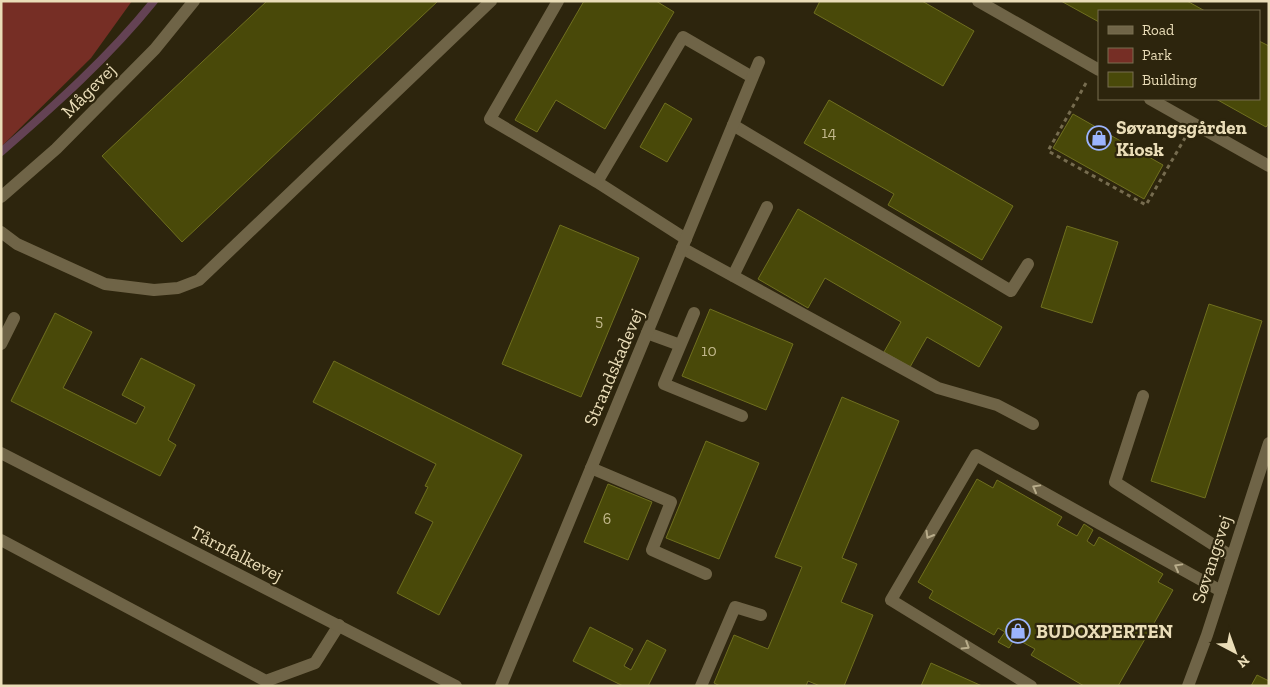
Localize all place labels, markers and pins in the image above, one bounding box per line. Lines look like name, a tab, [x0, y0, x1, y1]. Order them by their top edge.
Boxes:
place label: Søvangsgården Kiosk	[1116, 116, 1247, 161]
shop icon: Søvangsgården Kiosk	[1086, 125, 1112, 151]
shop icon: BUDOXPERTEN	[1005, 618, 1031, 644]
place label: BUDOXPERTEN	[1036, 620, 1173, 643]

